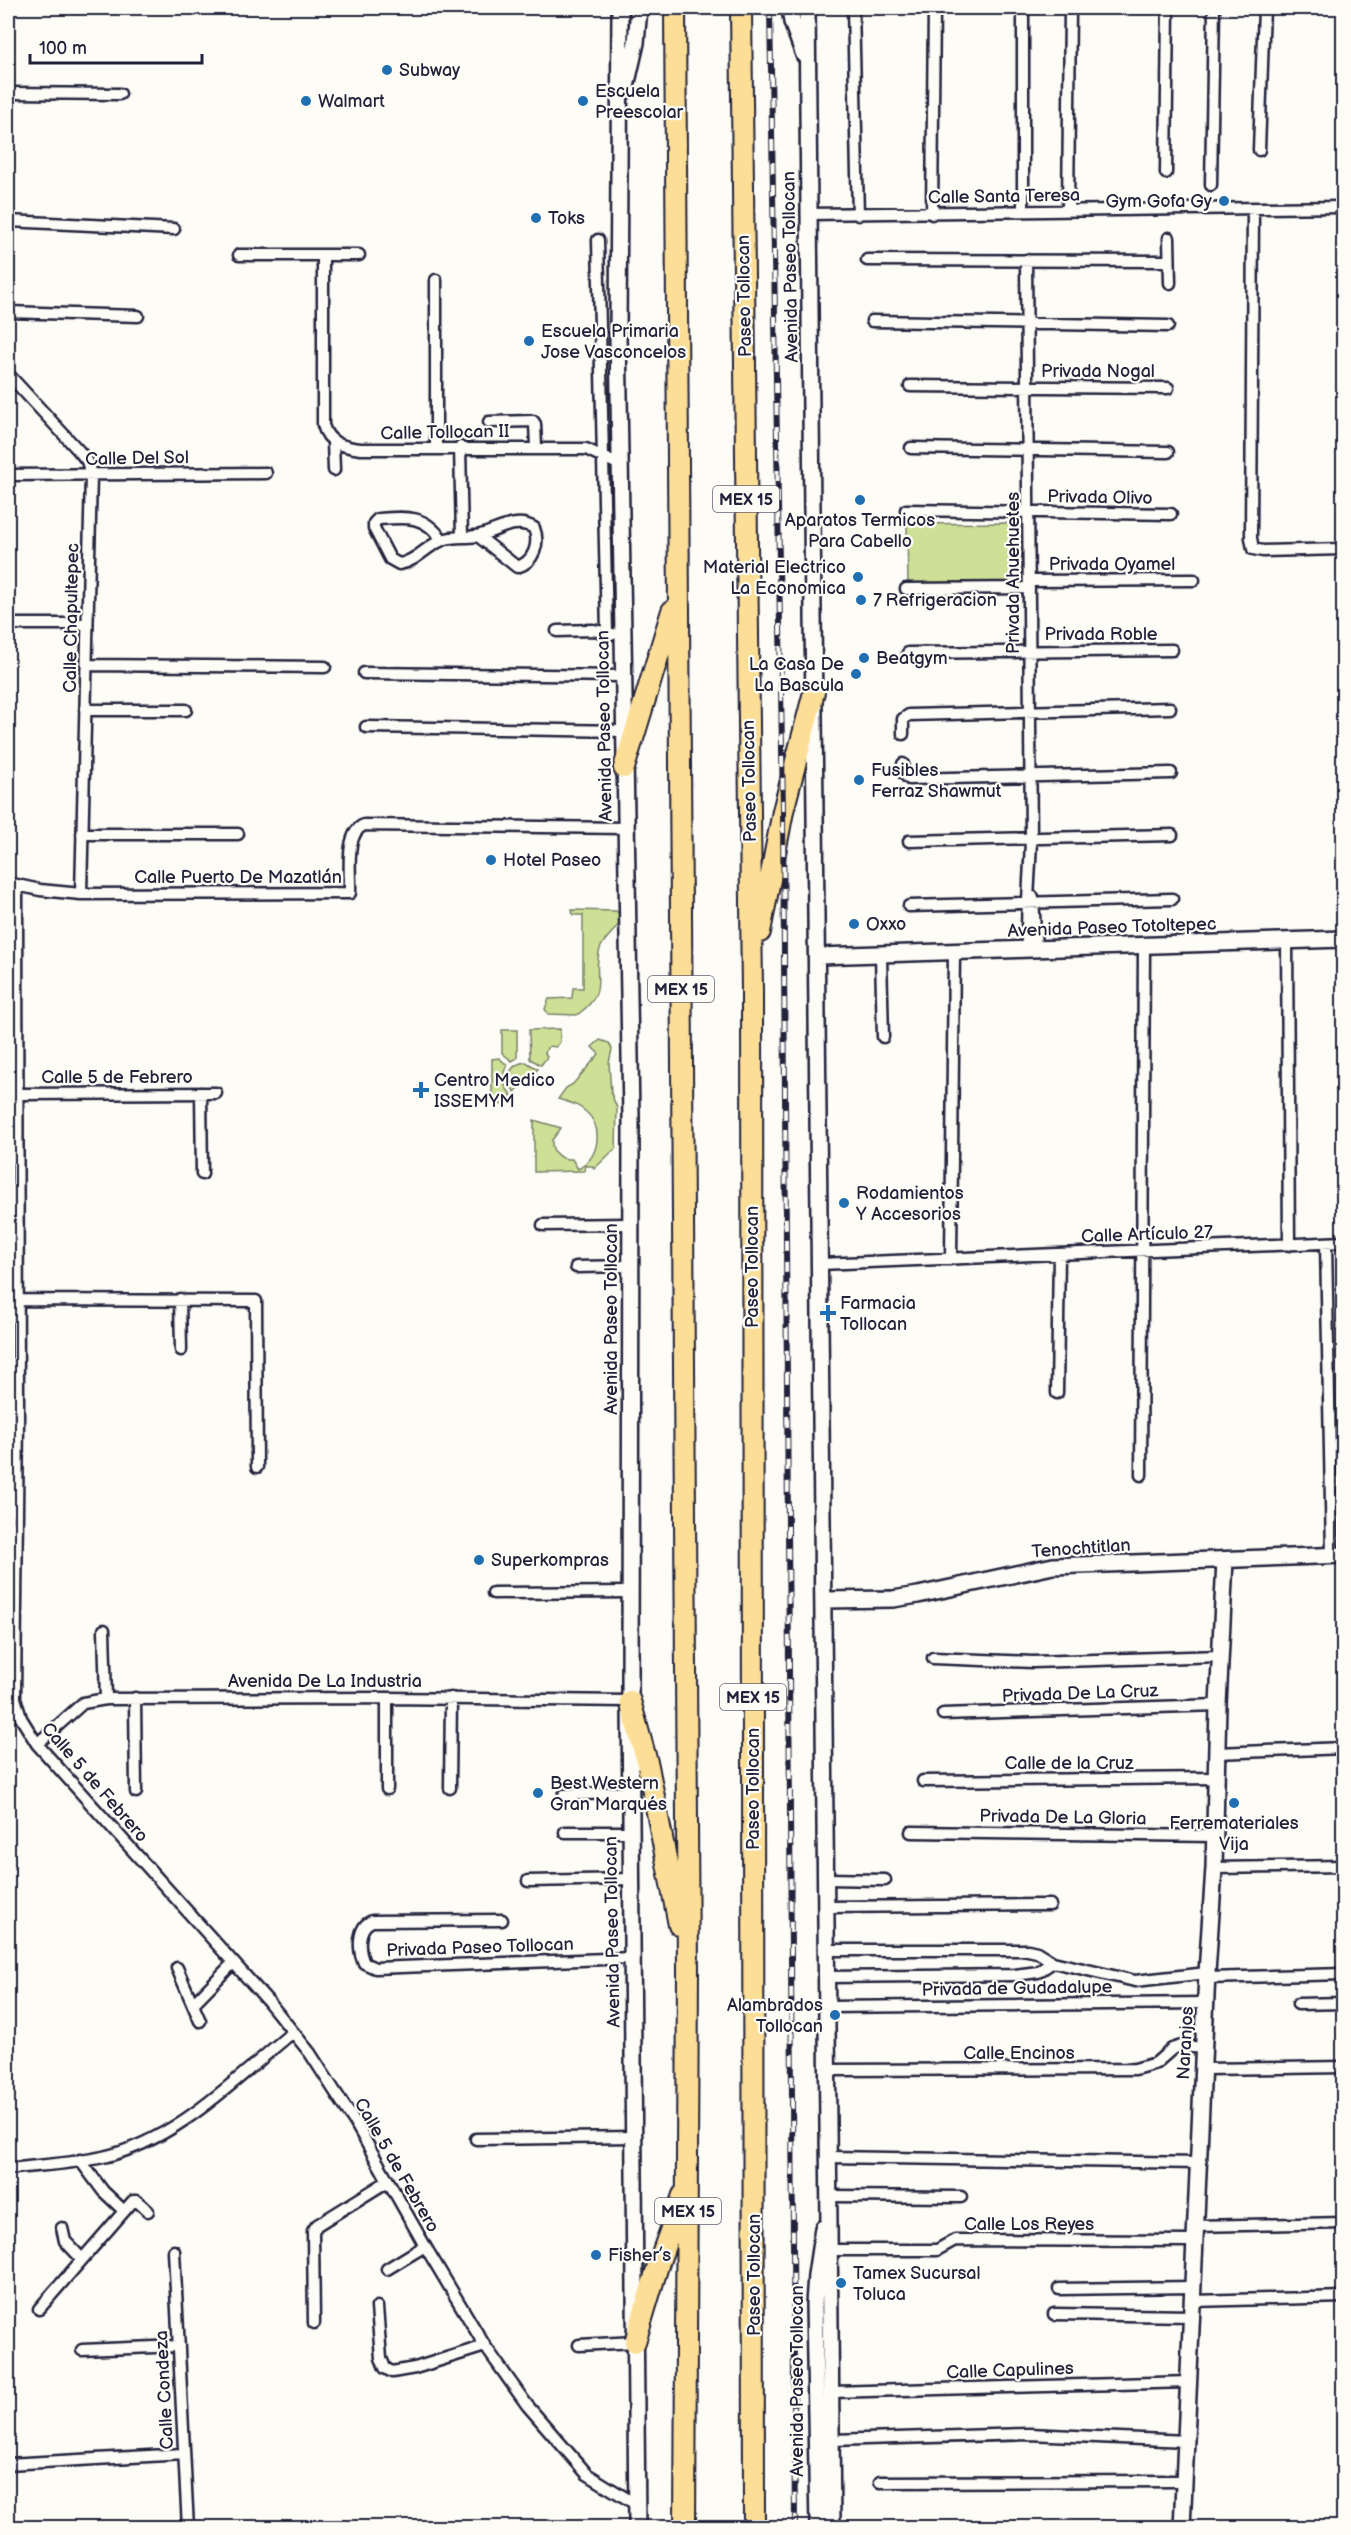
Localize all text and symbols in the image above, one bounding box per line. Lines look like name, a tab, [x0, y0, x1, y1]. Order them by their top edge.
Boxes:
scale bar	[30, 27, 202, 65]
text: 100 m	[39, 38, 87, 59]
place label: Subway	[399, 60, 461, 81]
marker: Subway	[380, 63, 394, 77]
place label: Escuela Preescolar	[595, 81, 684, 123]
place label: Walmart	[318, 91, 385, 112]
marker: Walmart	[299, 94, 313, 108]
marker: Escuela Preescolar	[576, 94, 590, 108]
street label: Avenida Paseo Tollocan	[778, 171, 803, 363]
street label: Calle Santa Teresa	[928, 185, 1080, 208]
place label: Gym Gofa Gy	[1105, 191, 1213, 212]
marker: Gym Gofa Gy	[1217, 194, 1231, 208]
place label: Toks	[548, 208, 585, 229]
marker: Toks	[529, 211, 543, 225]
street label: Paseo Tollocan	[733, 235, 756, 357]
place label: Escuela Primaria Jose Vasconcelos	[541, 321, 686, 363]
marker: Escuela Primaria Jose Vasconcelos	[522, 334, 536, 348]
street label: Privada Nogal	[1041, 361, 1155, 382]
street label: Calle Tollocan II	[380, 421, 510, 444]
street label: Calle Del Sol	[85, 447, 189, 470]
road number: MEX 15	[713, 486, 779, 512]
street label: Privada Olivo	[1047, 486, 1153, 509]
street label: Privada Ahuehuetes	[1003, 492, 1024, 654]
marker: Aparatos Termicos Para Cabello	[853, 493, 867, 507]
place label: Aparatos Termicos Para Cabello	[785, 510, 935, 552]
street label: Calle Chapultepec	[60, 543, 83, 693]
street label: Privada Oyamel	[1049, 554, 1175, 575]
place label: Material Electrico La Economica	[703, 557, 846, 599]
marker: Material Electrico La Economica	[851, 570, 865, 584]
place label: 7 Refrigeracion	[873, 590, 997, 611]
marker: 7 Refrigeracion	[854, 593, 868, 607]
street label: Privada Roble	[1044, 624, 1158, 645]
street label: Avenida Paseo Tollocan	[592, 630, 617, 822]
place label: Beatgym	[876, 648, 948, 669]
marker: Beatgym	[857, 651, 871, 665]
place label: La Casa De La Bascula	[749, 654, 844, 696]
marker: La Casa De La Bascula	[849, 667, 863, 681]
street label: Paseo Tollocan	[738, 720, 761, 842]
place label: Fusibles Ferraz Shawmut	[871, 760, 1002, 802]
marker: Fusibles Ferraz Shawmut	[852, 773, 866, 787]
place label: Hotel Paseo	[503, 850, 601, 871]
marker: Hotel Paseo	[484, 853, 498, 867]
street label: Calle Puerto De Mazatlán	[134, 867, 342, 888]
street label: Avenida Paseo Totoltepec	[1007, 913, 1217, 942]
place label: Oxxo	[866, 914, 906, 935]
marker: Oxxo	[847, 917, 861, 931]
road number: MEX 15	[648, 976, 714, 1002]
street label: Calle 5 de Febrero	[41, 1067, 193, 1088]
place label: Centro Medico ISSEMYM	[434, 1070, 555, 1112]
marker: Centro Medico ISSEMYM	[412, 1081, 430, 1099]
place label: Rodamientos Y Accesorios	[855, 1183, 964, 1225]
marker: Rodamientos Y Accesorios	[837, 1196, 851, 1210]
street label: Paseo Tollocan	[742, 1206, 763, 1328]
street label: Calle Artículo 27	[1081, 1222, 1213, 1247]
street label: Avenida Paseo Tollocan	[601, 1223, 622, 1415]
place label: Farmacia Tollocan	[840, 1293, 916, 1335]
marker: Farmacia Tollocan	[821, 1306, 835, 1320]
street label: Tenochtitlan	[1031, 1535, 1131, 1562]
place label: Superkompras	[491, 1550, 609, 1571]
marker: Superkompras	[472, 1553, 486, 1567]
street label: Avenida De La Industria	[228, 1671, 422, 1692]
street label: Privada De La Cruz	[1001, 1680, 1159, 1707]
road number: MEX 15	[720, 1684, 786, 1710]
street label: Calle 5 de Febrero	[37, 1718, 152, 1846]
street label: Paseo Tollocan	[743, 1728, 764, 1850]
street label: Calle de la Cruz	[1004, 1753, 1134, 1774]
place label: Best Western Gran Marqués	[550, 1773, 667, 1815]
marker: Best Western Gran Marqués	[531, 1786, 545, 1800]
marker: Ferremateriales Vija	[1227, 1796, 1241, 1810]
street label: Privada De La Gloria	[979, 1806, 1147, 1829]
place label: Ferremateriales Vija	[1169, 1813, 1299, 1855]
street label: Avenida Paseo Tollocan	[600, 1836, 625, 2028]
street label: Privada Paseo Tollocan	[386, 1934, 574, 1961]
street label: Privada de Gudadalupe	[921, 1976, 1113, 2001]
place label: Alambrados Tollocan	[727, 1995, 823, 2037]
street label: Naranjos	[1173, 2006, 1198, 2080]
marker: Alambrados Tollocan	[828, 2008, 842, 2022]
street label: Calle Encinos	[963, 2043, 1075, 2064]
street label: Calle 5 de Febrero	[350, 2094, 444, 2236]
road number: MEX 15	[655, 2198, 721, 2224]
street label: Paseo Tollocan	[744, 2214, 765, 2336]
street label: Calle Los Reyes	[964, 2214, 1094, 2235]
place label: Fisher’s	[608, 2245, 671, 2266]
marker: Fisher’s	[589, 2248, 603, 2262]
place label: Tamex Sucursal Toluca	[853, 2263, 981, 2305]
marker: Tamex Sucursal Toluca	[834, 2276, 848, 2290]
street label: Avenida Paseo Tollocan	[787, 2285, 808, 2477]
street label: Calle Condeza	[151, 2330, 178, 2450]
street label: Calle Capulines	[946, 2358, 1074, 2383]

